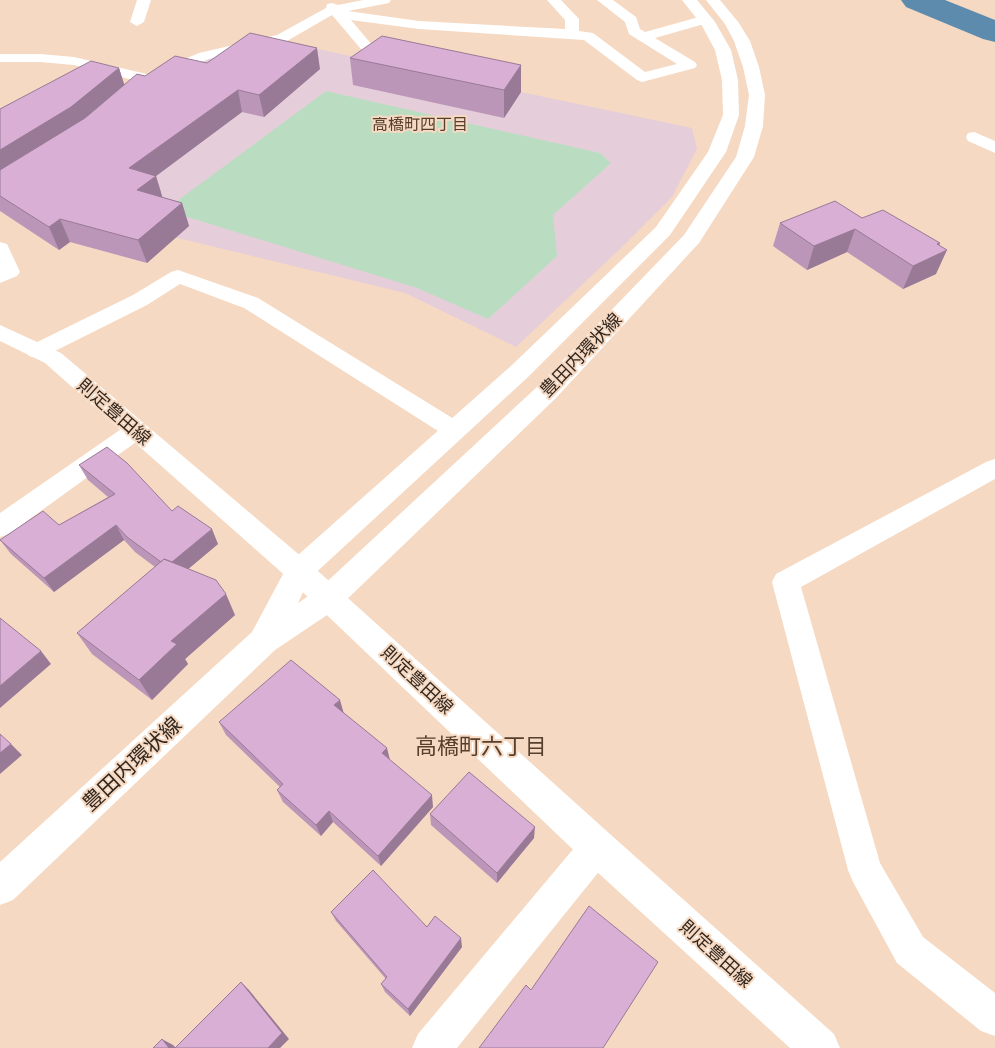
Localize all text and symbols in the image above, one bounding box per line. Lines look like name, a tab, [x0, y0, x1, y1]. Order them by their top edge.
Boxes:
district label: 高橋町四丁目	[372, 115, 468, 134]
street label: 豊田内環状線	[536, 309, 626, 401]
street label: 則定豊田線	[73, 374, 155, 449]
street label: 則定豊田線	[377, 641, 457, 718]
street label: 豊田内環状線	[78, 712, 186, 816]
district label: 高橋町六丁目	[415, 734, 547, 759]
street label: 則定豊田線	[676, 916, 757, 992]

